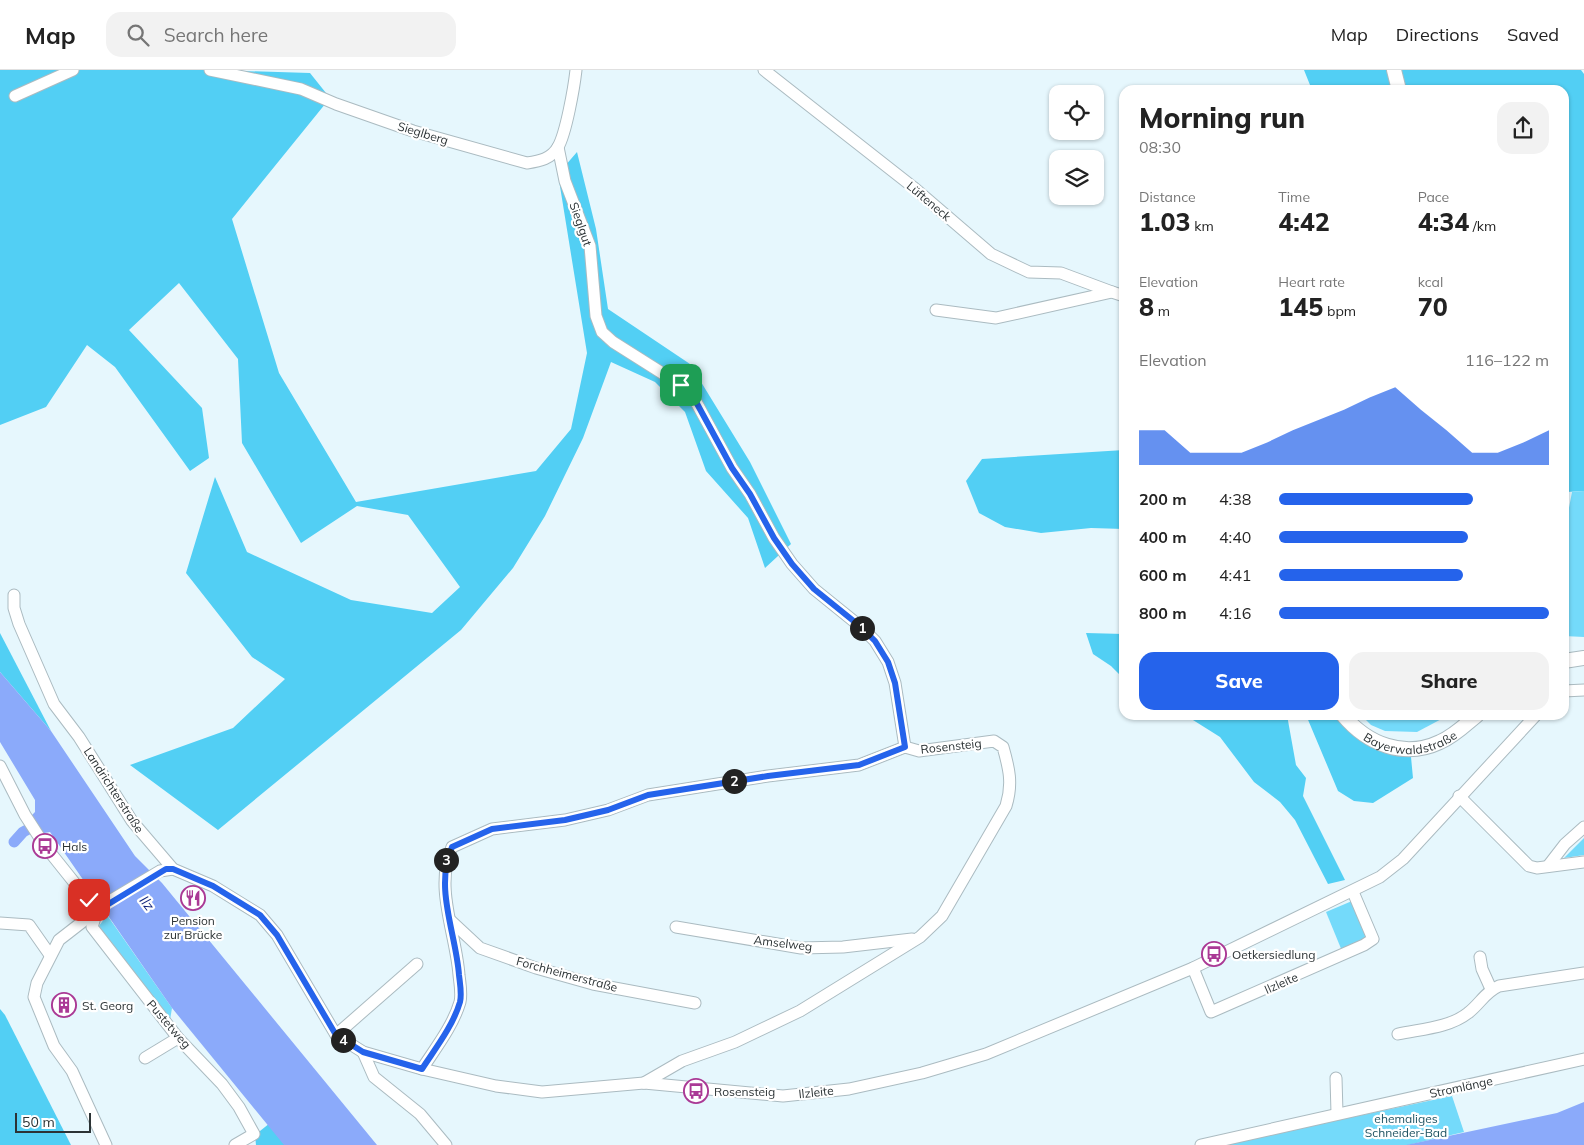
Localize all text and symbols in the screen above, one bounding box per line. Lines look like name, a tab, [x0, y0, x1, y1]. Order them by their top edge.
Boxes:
search box	[106, 12, 456, 57]
text: Map	[25, 20, 76, 50]
icon: search	[124, 21, 152, 49]
text: Search here	[164, 23, 268, 47]
text: Map	[1331, 23, 1368, 46]
text: Directions	[1396, 23, 1479, 46]
text: Saved	[1507, 23, 1559, 46]
map controls	[1049, 85, 1104, 205]
button: locate	[1049, 85, 1104, 140]
text: Morning run	[1139, 100, 1305, 135]
button: share	[1497, 102, 1549, 154]
street label: Sieglberg	[396, 118, 450, 148]
text: 08:30	[1139, 137, 1181, 157]
button: layers	[1049, 150, 1104, 205]
street label: Lüfteneck	[904, 178, 955, 224]
text: Distance	[1139, 188, 1196, 206]
text: Time	[1278, 188, 1310, 206]
text: Pace	[1418, 188, 1449, 206]
street label: Sieglgut	[567, 200, 595, 248]
text: 1.03	[1139, 206, 1191, 237]
text: 4:42	[1278, 206, 1330, 237]
text: 4:34	[1418, 206, 1469, 237]
text: km	[1191, 217, 1214, 235]
text: /km	[1469, 217, 1496, 235]
text: Elevation	[1139, 273, 1198, 291]
text: Heart rate	[1278, 273, 1345, 291]
text: kcal	[1418, 273, 1443, 291]
text: 8	[1139, 291, 1154, 322]
text: 145	[1278, 291, 1323, 322]
text: 70	[1418, 291, 1448, 322]
text: m	[1154, 302, 1170, 320]
text: bpm	[1323, 302, 1356, 320]
text: Elevation	[1139, 350, 1207, 370]
text: 116–122 m	[1465, 350, 1549, 370]
pin	[660, 364, 702, 406]
icon: arrive	[667, 371, 695, 399]
text: 200 m	[1139, 489, 1187, 509]
text: 4:38	[1219, 489, 1251, 509]
text: 400 m	[1139, 527, 1187, 547]
text: 4:40	[1219, 527, 1251, 547]
text: 600 m	[1139, 565, 1187, 585]
text: 4:41	[1219, 565, 1251, 585]
text: 800 m	[1139, 603, 1187, 623]
text: 4:16	[1219, 603, 1251, 623]
pin: 1	[850, 616, 874, 640]
text: 1	[858, 619, 867, 637]
button: Save	[1139, 652, 1339, 710]
button: Share	[1349, 652, 1549, 710]
street label: Bayerwaldstraße	[1361, 723, 1457, 739]
text: Bayerwaldstraße	[1361, 727, 1459, 757]
street label: Rosensteig	[920, 735, 982, 757]
street label: Landrichterstraße	[81, 744, 147, 836]
pin: 2	[722, 768, 746, 794]
text: 2	[730, 772, 739, 790]
bus stop icon: Hals	[32, 833, 58, 859]
place label: Hals	[62, 839, 87, 854]
pin: 3	[434, 848, 458, 872]
text: 3	[442, 851, 451, 869]
pin	[68, 879, 110, 921]
restaurant icon: Pension zur Brücke	[180, 885, 206, 911]
icon: check	[75, 886, 103, 914]
water label: Ilz	[136, 892, 159, 915]
place label: Pension zur Brücke	[164, 913, 222, 942]
street label: Amselweg	[753, 932, 813, 954]
bus stop icon: Oetkersiedlung	[1201, 941, 1227, 967]
place label: Oetkersiedlung	[1232, 947, 1315, 962]
street label: Forchheimerstraße	[515, 953, 619, 995]
street label: Ilzleite	[1262, 969, 1300, 997]
building icon: St. Georg	[51, 992, 77, 1018]
street label: Pustetweg	[144, 997, 194, 1051]
place label: St. Georg	[82, 998, 133, 1013]
pin: 4	[330, 1028, 356, 1052]
text: 4	[339, 1031, 348, 1049]
street label: Stromlänge	[1428, 1073, 1494, 1101]
bus stop icon: Rosensteig	[683, 1078, 709, 1104]
street label: Ilzleite	[798, 1083, 834, 1101]
place label: Rosensteig	[714, 1084, 775, 1099]
scale bar	[15, 1110, 91, 1133]
park label: ehemaliges Schneider-Bad	[1365, 1111, 1447, 1140]
text: 50 m	[22, 1113, 55, 1131]

